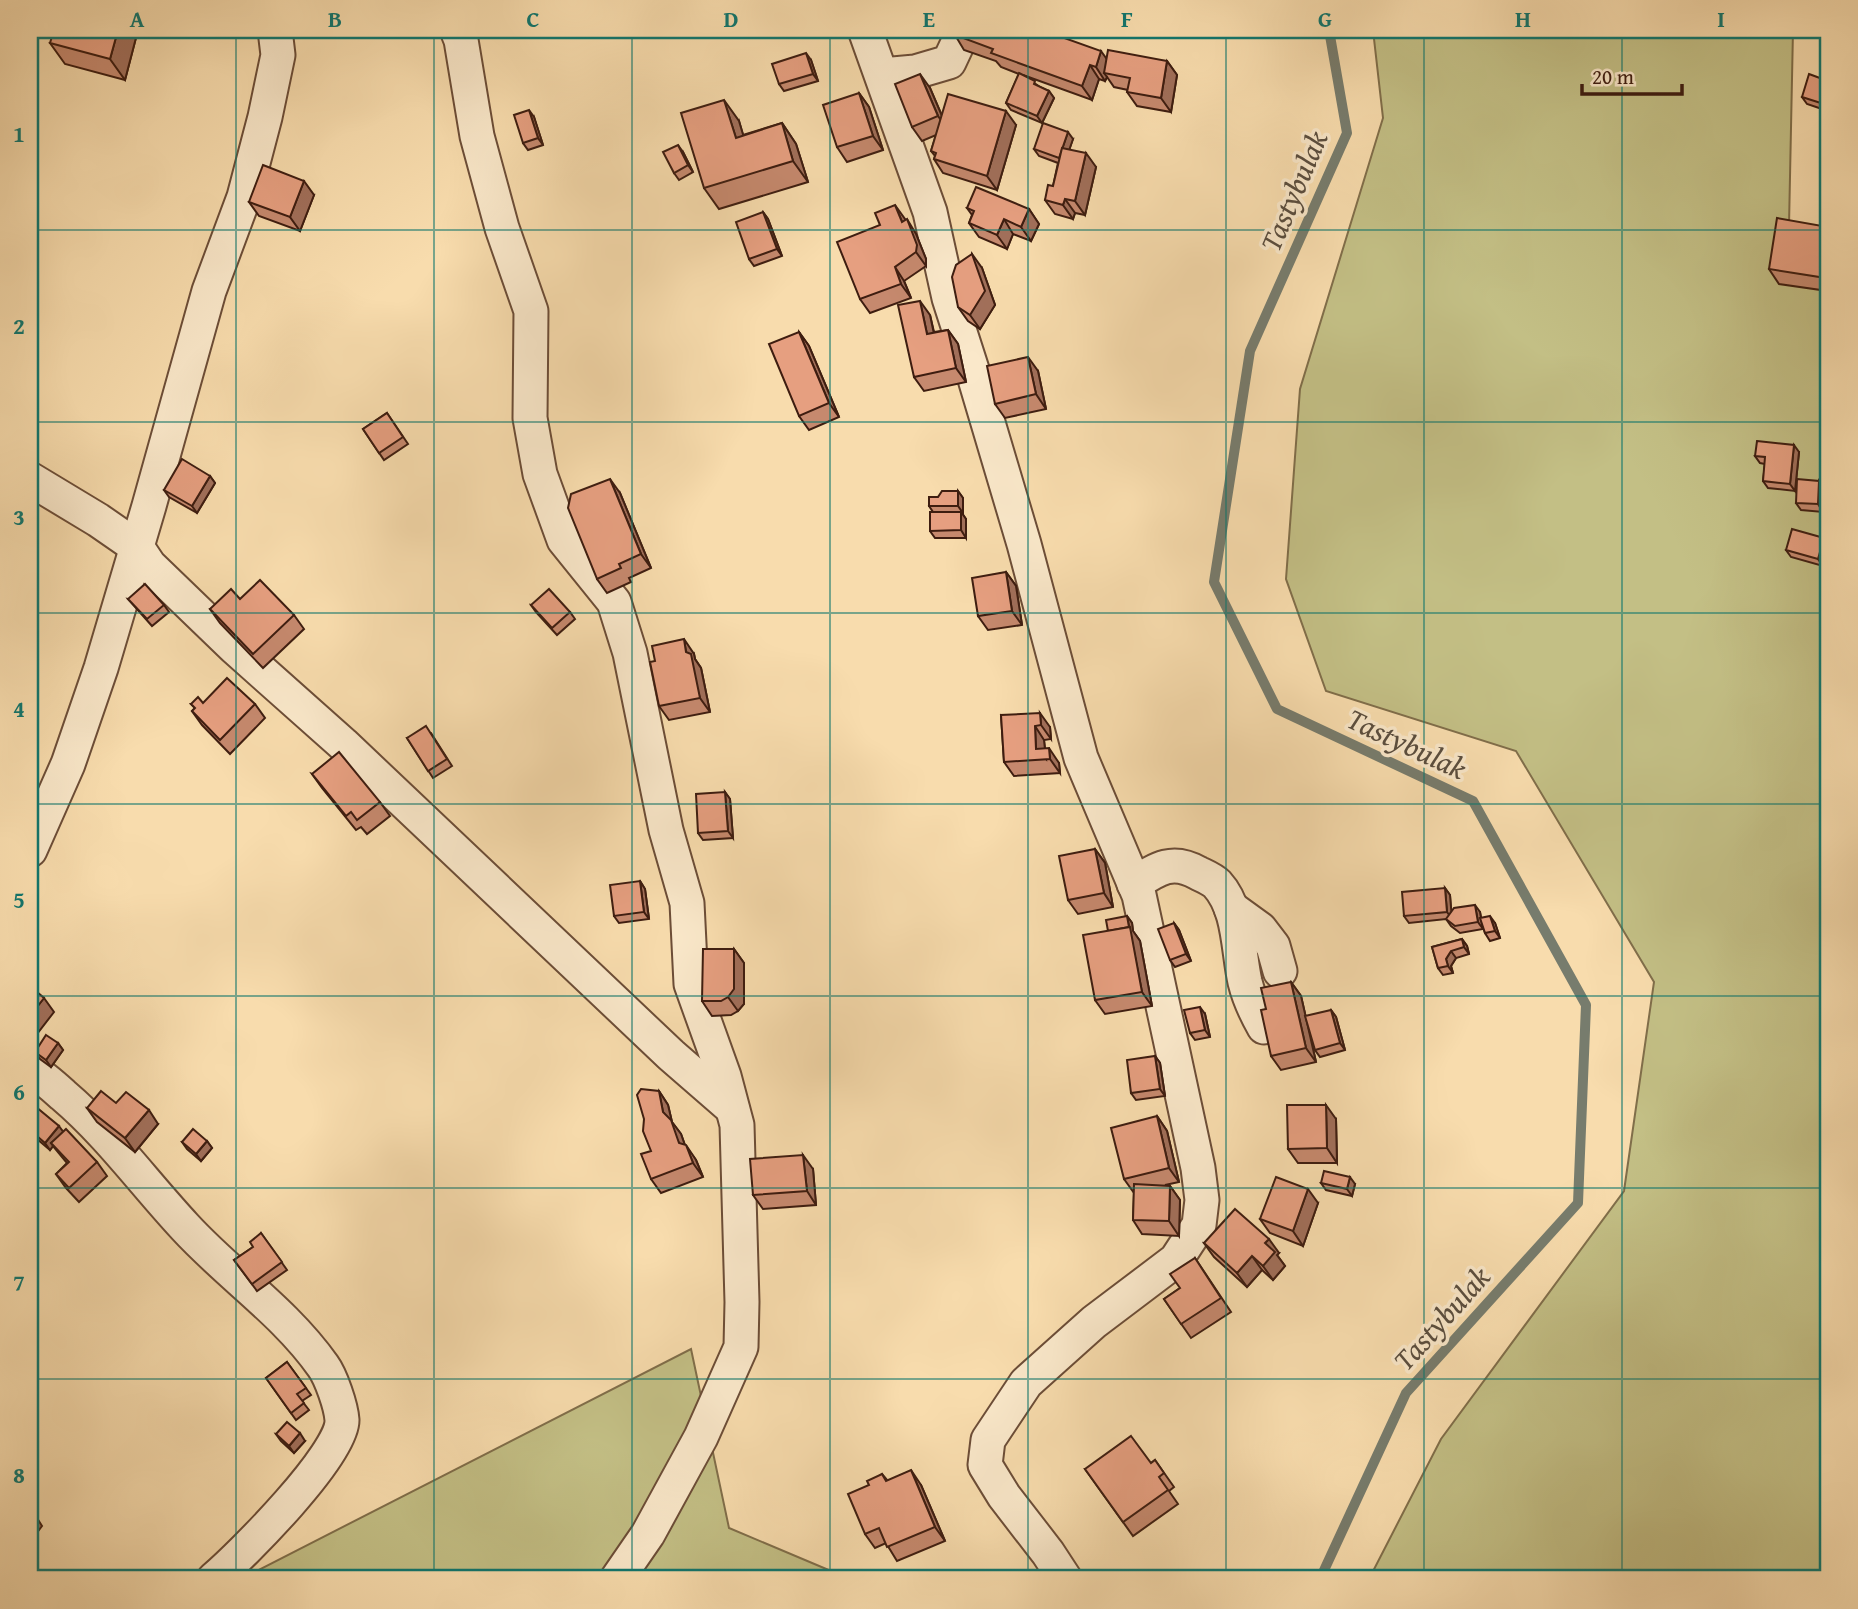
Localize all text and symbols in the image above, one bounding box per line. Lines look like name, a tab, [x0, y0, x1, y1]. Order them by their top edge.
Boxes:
text: A	[130, 2, 145, 35]
text: B	[328, 2, 342, 35]
text: C	[526, 2, 540, 35]
text: D	[724, 2, 739, 35]
text: E	[923, 2, 935, 35]
text: F	[1121, 2, 1133, 35]
text: G	[1318, 2, 1332, 35]
text: H	[1515, 2, 1531, 35]
text: I	[1717, 2, 1725, 35]
scale bar	[1582, 52, 1681, 96]
text: 20 m	[1592, 61, 1634, 92]
text: 1	[13, 117, 25, 150]
water label: Tastybulak	[1248, 124, 1338, 258]
text: 2	[13, 309, 25, 342]
text: 3	[13, 500, 25, 533]
text: 4	[13, 692, 25, 725]
water label: Tastybulak	[1340, 696, 1474, 790]
text: 5	[13, 883, 25, 916]
text: 6	[13, 1075, 25, 1108]
water label: Tastybulak	[1382, 1256, 1500, 1380]
text: 7	[13, 1266, 25, 1299]
text: 8	[13, 1458, 25, 1491]

